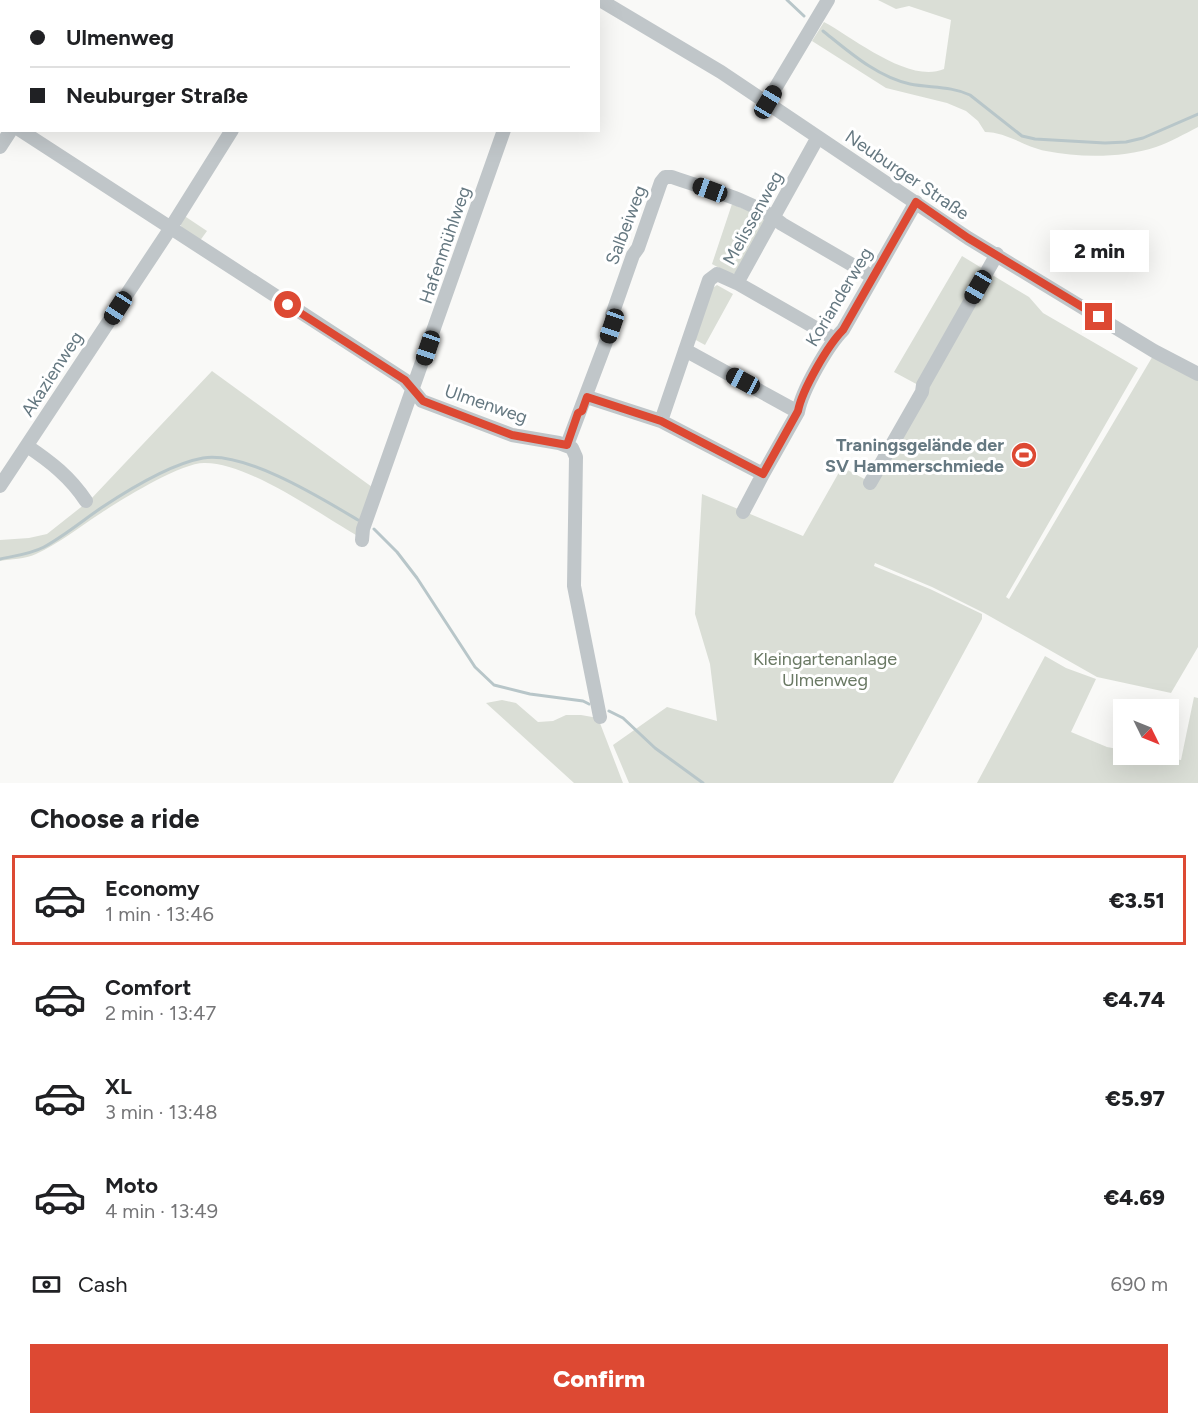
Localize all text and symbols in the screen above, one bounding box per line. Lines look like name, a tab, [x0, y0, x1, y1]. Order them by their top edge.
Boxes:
text: Ulmenweg	[66, 24, 174, 51]
text: Neuburger Straße	[66, 82, 248, 109]
car	[751, 82, 785, 122]
street label: Neuburger Straße	[841, 125, 973, 225]
street label: Melissenweg	[718, 167, 788, 269]
car	[690, 175, 730, 205]
street label: Salbeiweg	[601, 182, 651, 268]
street label: Hafenmühlweg	[415, 183, 475, 307]
callout: 2 min	[1050, 230, 1148, 272]
text: 2 min	[1074, 239, 1125, 263]
street label: Korianderweg	[801, 244, 877, 350]
car	[961, 267, 995, 307]
car	[101, 288, 135, 328]
route start	[274, 291, 301, 318]
route end	[1085, 303, 1112, 330]
car	[598, 306, 626, 346]
street label: Akazienweg	[16, 327, 88, 421]
car	[414, 328, 442, 368]
car	[723, 365, 763, 397]
street label: Ulmenweg	[442, 380, 530, 428]
place label: Traningsgelände der SV Hammerschmiede	[825, 434, 1004, 477]
sports icon: Traningsgelände der SV Hammerschmiede	[1009, 440, 1039, 470]
park label: Kleingartenanlage Ulmenweg	[753, 648, 897, 691]
north arrow	[1113, 699, 1179, 765]
map controls	[1113, 699, 1179, 765]
text: Choose a ride	[30, 802, 199, 835]
icon: car	[33, 873, 87, 927]
text: Economy	[105, 875, 200, 902]
text: €3.51	[1109, 887, 1165, 914]
text: 1 min · 13:46	[105, 902, 214, 926]
icon: car	[33, 972, 87, 1026]
text: Comfort	[105, 974, 191, 1001]
text: €4.74	[1103, 986, 1165, 1013]
text: 2 min · 13:47	[105, 1001, 216, 1025]
icon: car	[33, 1071, 87, 1125]
text: XL	[105, 1073, 132, 1100]
text: €5.97	[1105, 1085, 1165, 1112]
text: 3 min · 13:48	[105, 1100, 218, 1124]
icon: car	[33, 1170, 87, 1224]
text: Moto	[105, 1172, 158, 1199]
text: €4.69	[1104, 1184, 1165, 1211]
text: 4 min · 13:49	[105, 1199, 218, 1223]
icon: cash	[30, 1268, 63, 1301]
text: Cash	[78, 1271, 128, 1298]
text: 690 m	[1111, 1272, 1168, 1296]
button: Confirm	[30, 1344, 1168, 1413]

